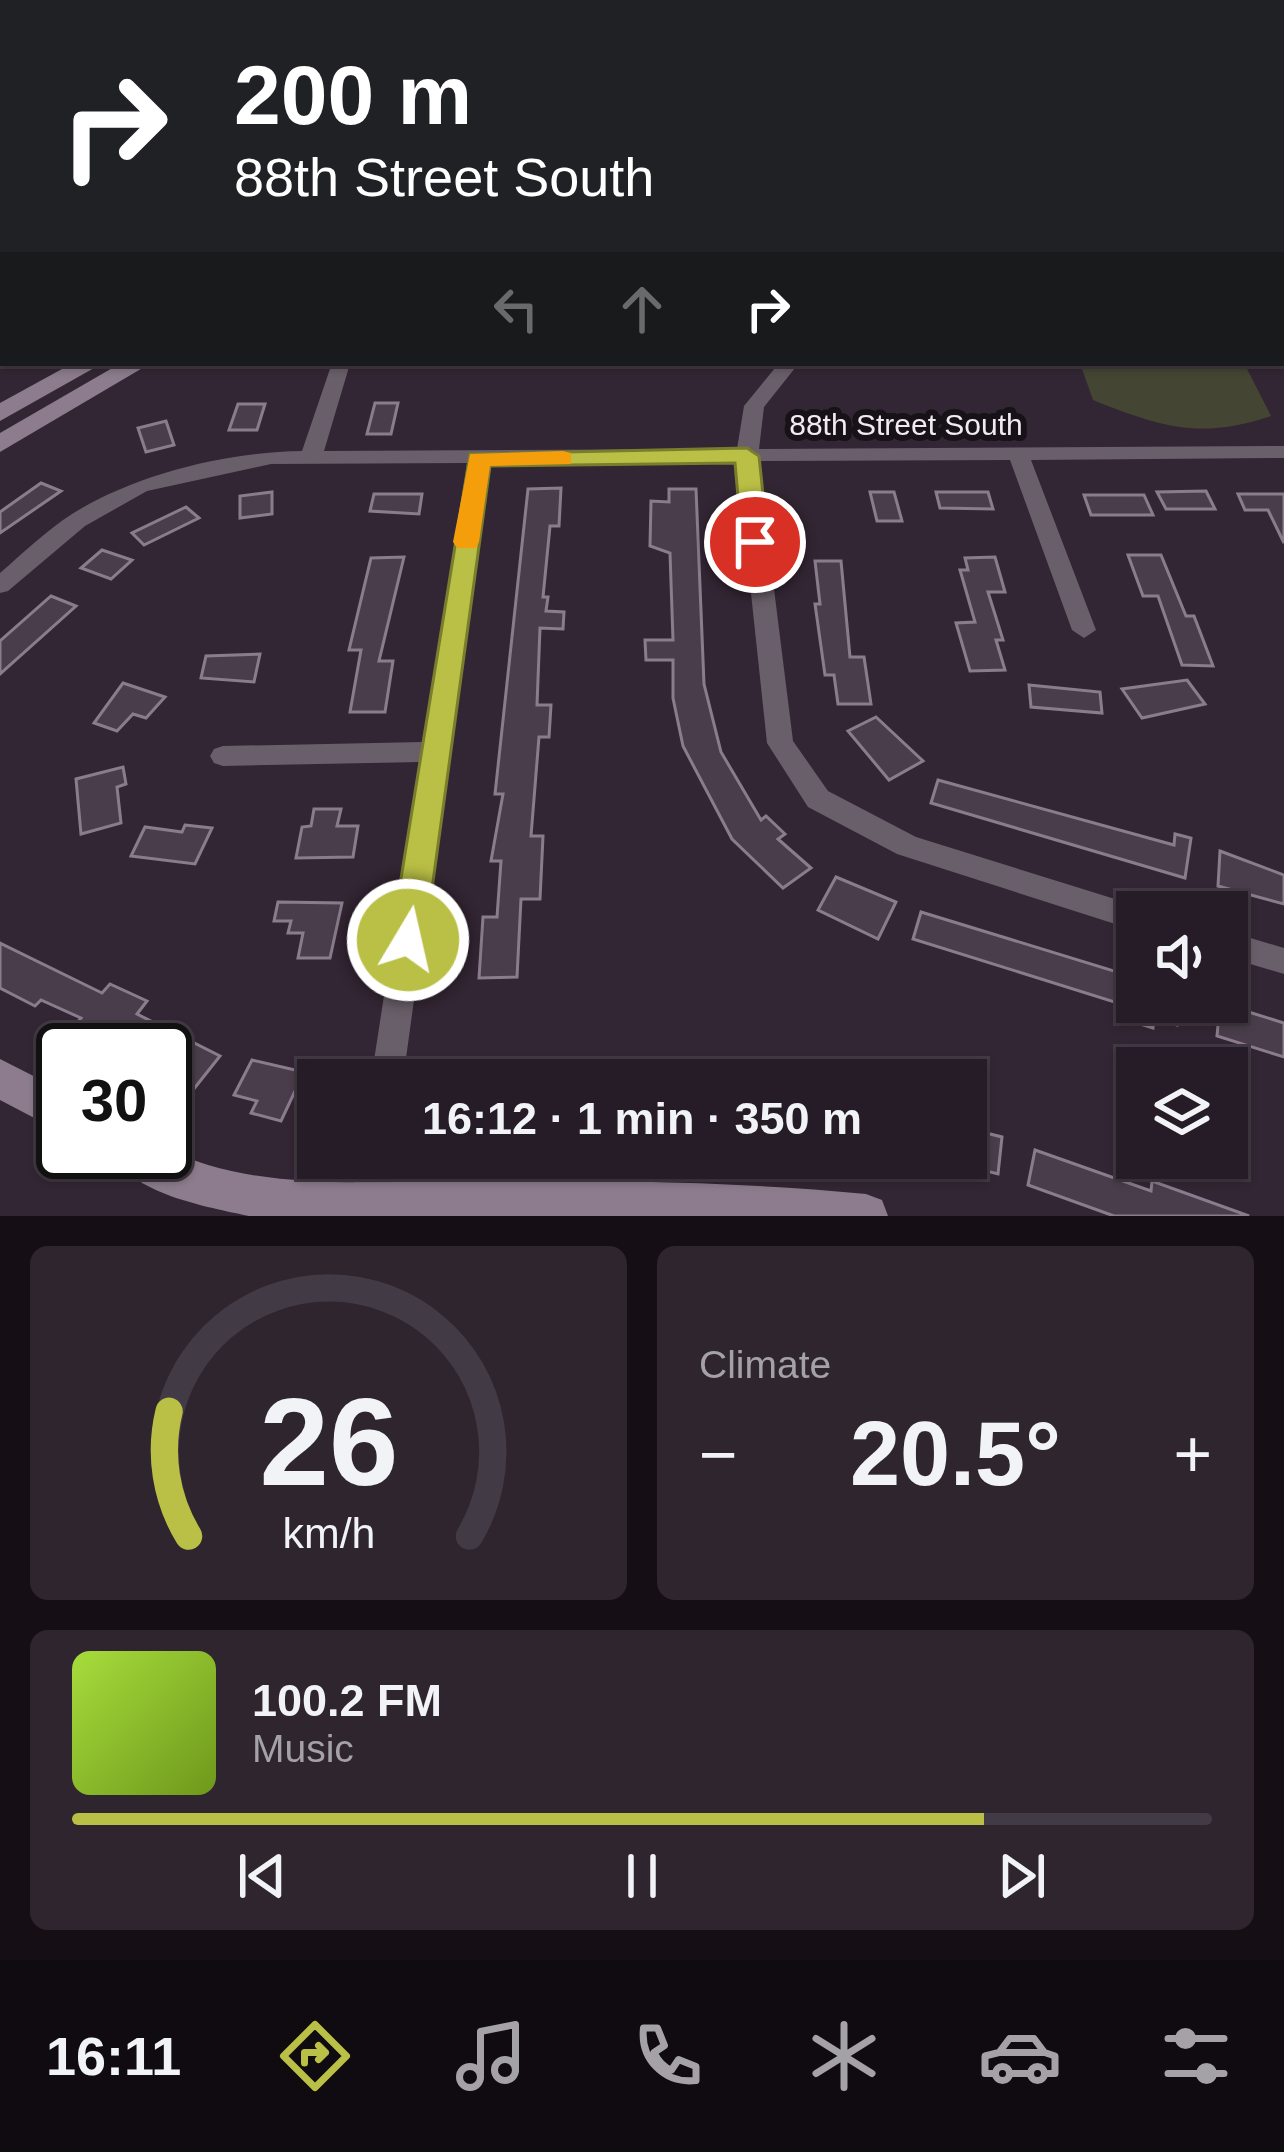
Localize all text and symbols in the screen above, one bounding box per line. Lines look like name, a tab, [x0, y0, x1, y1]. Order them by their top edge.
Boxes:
icon: right	[36, 48, 192, 204]
text: 200 m	[234, 48, 472, 142]
text: 88th Street South	[234, 147, 654, 207]
icon: left	[483, 276, 549, 342]
icon: ahead	[609, 276, 675, 342]
icon: right	[735, 276, 801, 342]
street label: 88th Street South	[789, 408, 1023, 441]
pin	[704, 491, 806, 593]
icon: arrive	[722, 509, 788, 575]
position arrow	[345, 877, 471, 1003]
map controls	[1116, 891, 1248, 1179]
button: sound	[1116, 891, 1248, 1023]
speed limit sign: 30	[36, 1023, 192, 1179]
button: layers	[1116, 1047, 1248, 1179]
text: 16:12 · 1 min · 350 m	[422, 1093, 862, 1144]
text: Climate	[699, 1343, 831, 1386]
text: 26	[259, 1372, 398, 1511]
text: 20.5°	[850, 1404, 1061, 1504]
text: −	[699, 1417, 738, 1491]
text: +	[1173, 1417, 1212, 1491]
text: km/h	[282, 1509, 375, 1557]
text: 100.2 FM	[252, 1675, 442, 1726]
text: Music	[252, 1727, 354, 1770]
icon: previous	[229, 1843, 295, 1909]
icon: pause	[609, 1843, 675, 1909]
icon: next	[989, 1843, 1055, 1909]
icon: directions	[273, 2014, 357, 2098]
icon: music	[449, 2014, 533, 2098]
icon: phone	[626, 2014, 710, 2098]
icon: climate	[802, 2014, 886, 2098]
icon: car	[978, 2014, 1062, 2098]
icon: filters	[1154, 2014, 1238, 2098]
text: 16:11	[46, 2026, 181, 2086]

